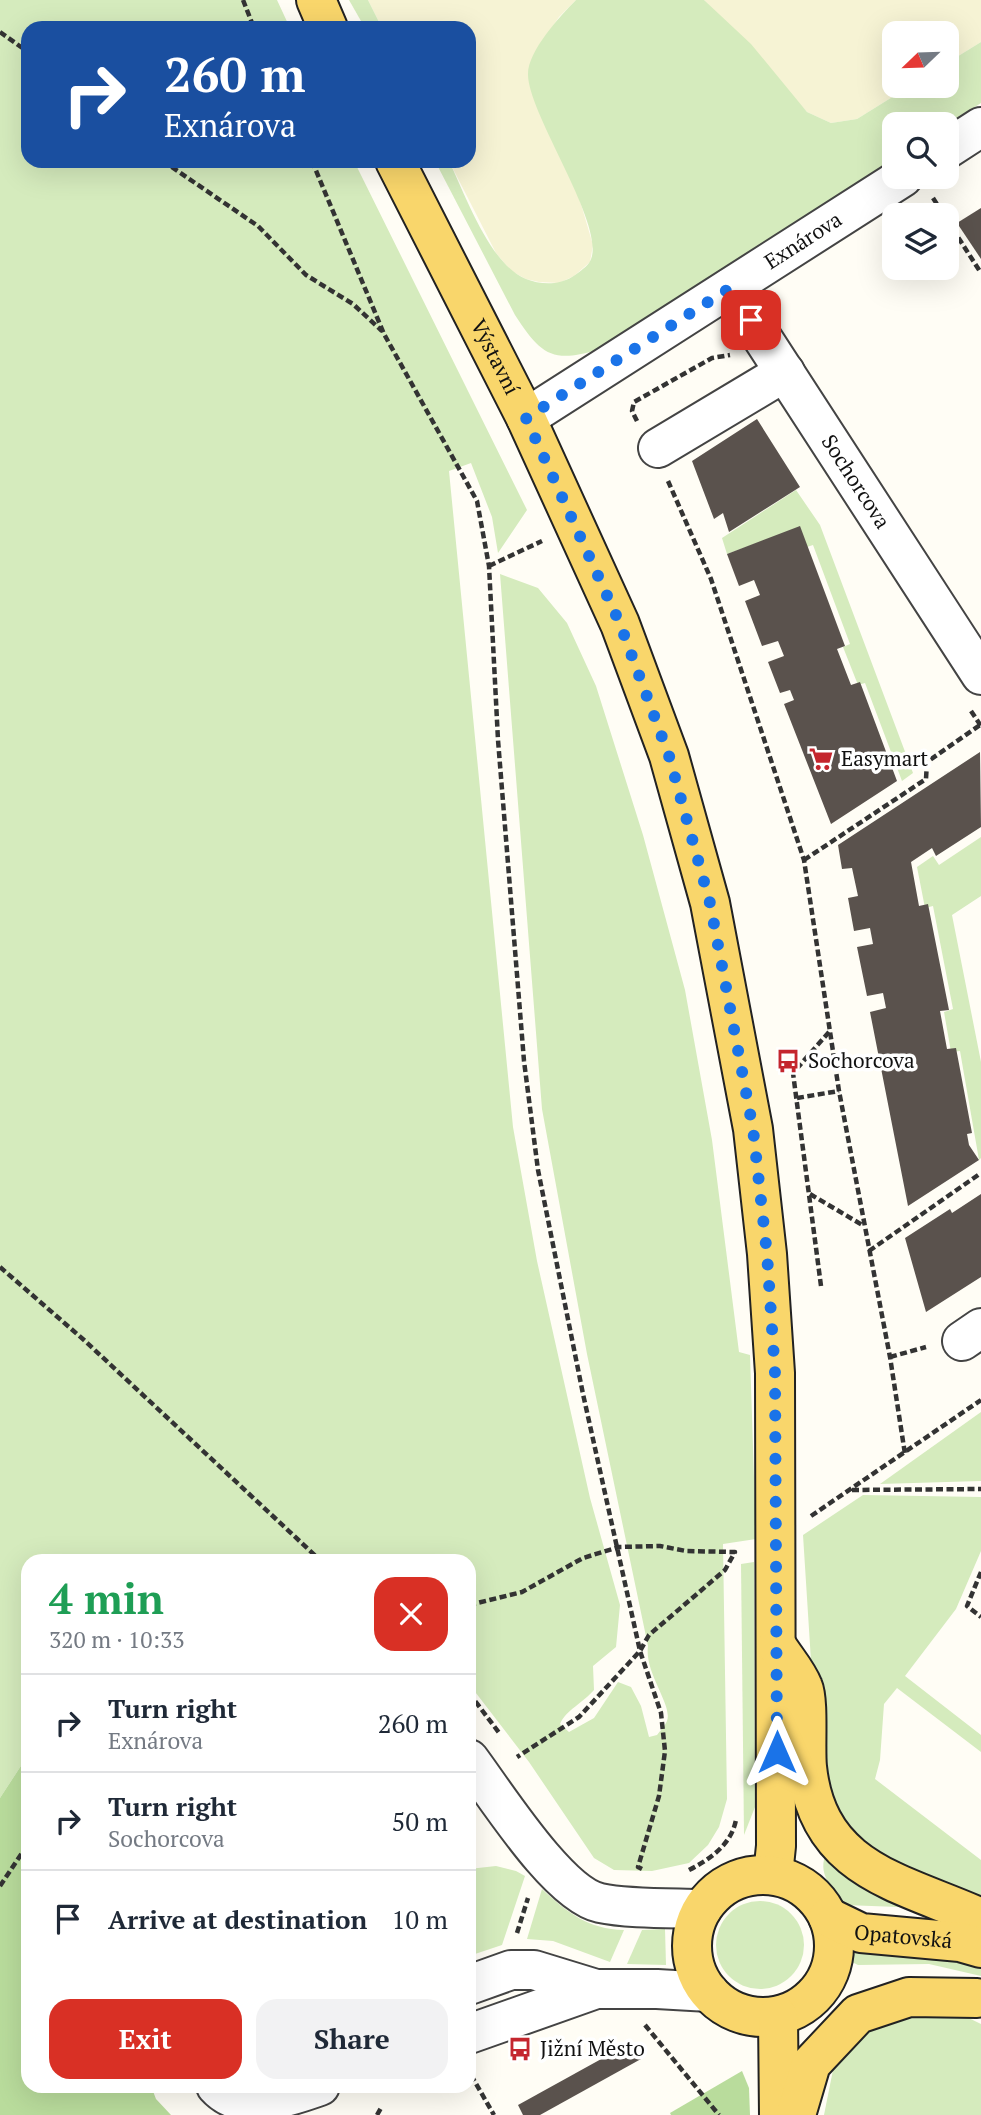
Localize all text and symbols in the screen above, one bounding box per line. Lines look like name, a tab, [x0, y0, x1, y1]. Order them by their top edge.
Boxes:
north arrow	[882, 21, 959, 98]
map controls	[882, 21, 959, 280]
text: 260 m	[164, 41, 306, 106]
icon: right	[49, 49, 140, 140]
text: Exnárova	[164, 104, 296, 146]
button: search	[882, 112, 959, 189]
button: layers	[882, 203, 959, 280]
street label: Exnárova	[759, 205, 847, 275]
pin	[721, 290, 781, 350]
icon: arrive	[732, 301, 770, 339]
street label: Výstavní	[465, 314, 527, 400]
street label: Sochorcova	[816, 429, 898, 534]
place label: Easymart	[841, 744, 928, 772]
supermarket icon: Easymart	[807, 745, 835, 773]
place label: Sochorcova	[808, 1046, 915, 1074]
bus stop icon: Sochorcova	[774, 1047, 802, 1075]
text: 4 min	[49, 1570, 164, 1626]
button: close	[374, 1577, 448, 1651]
text: 320 m · 10:33	[49, 1624, 184, 1655]
text: Turn right	[108, 1691, 237, 1725]
icon: right	[49, 1704, 87, 1742]
text: 260 m	[378, 1706, 448, 1740]
position arrow	[740, 1715, 814, 1789]
text: Exnárova	[108, 1725, 203, 1756]
text: Turn right	[108, 1789, 237, 1823]
icon: right	[49, 1802, 87, 1840]
text: 50 m	[392, 1804, 448, 1838]
text: Sochorcova	[108, 1823, 225, 1854]
icon: arrive	[49, 1900, 87, 1938]
text: Arrive at destination	[108, 1902, 367, 1936]
text: 10 m	[392, 1902, 448, 1936]
street label: Opatovská	[853, 1917, 954, 1954]
button: Exit	[49, 1999, 242, 2079]
button: Share	[256, 1999, 448, 2079]
place label: Jižní Město	[540, 2034, 645, 2062]
bus stop icon: Jižní Město	[506, 2035, 534, 2063]

